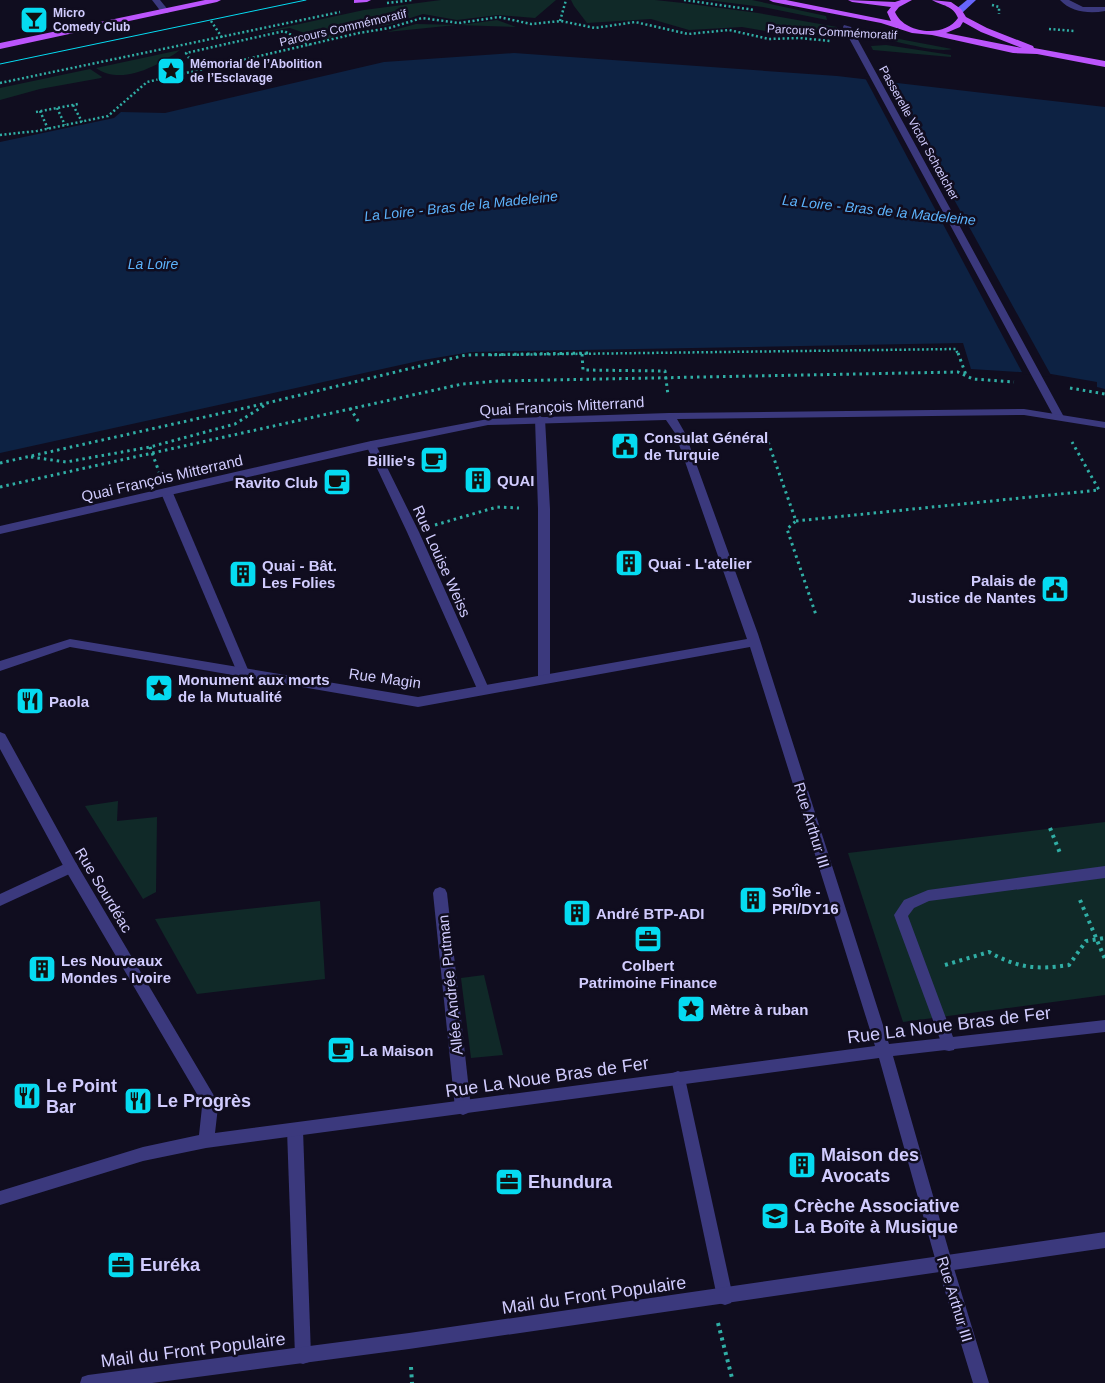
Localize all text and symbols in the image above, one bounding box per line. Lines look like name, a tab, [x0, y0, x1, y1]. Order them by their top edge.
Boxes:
bar icon: Micro Comedy Club	[19, 5, 49, 35]
place label: Micro Comedy Club	[53, 6, 130, 34]
street label: Parcours Commémoratif	[278, 6, 409, 49]
street label: Parcours Commémoratif	[767, 22, 898, 42]
place icon: Mémorial de l’Abolition de l’Esclavage	[156, 56, 186, 86]
place label: Mémorial de l’Abolition de l’Esclavage	[190, 57, 322, 85]
street label: Passerelle Victor Schœlcher	[876, 63, 962, 203]
water label: La Loire - Bras de la Madeleine	[363, 188, 559, 224]
water label: La Loire - Bras de la Madeleine	[781, 192, 977, 228]
water label: La Loire	[128, 256, 179, 272]
street label: Quai François Mitterrand	[479, 393, 645, 419]
place label: Consulat Général de Turquie	[644, 429, 768, 463]
public building icon: Consulat Général de Turquie	[610, 431, 640, 461]
cafe icon: Billie's	[419, 445, 449, 475]
street label: Quai François Mitterrand	[80, 451, 244, 505]
place label: Billie's	[367, 452, 415, 469]
building icon: QUAI	[463, 465, 493, 495]
cafe icon: Ravito Club	[322, 467, 352, 497]
place label: QUAI	[497, 472, 535, 489]
place label: Ravito Club	[235, 474, 318, 491]
street label: Rue Louise Weiss	[410, 502, 474, 620]
building icon: Quai - L'atelier	[614, 548, 644, 578]
place label: Quai - L'atelier	[648, 555, 752, 572]
place label: Quai - Bât. Les Folies	[262, 557, 337, 591]
building icon: Quai - Bât. Les Folies	[228, 559, 258, 589]
place label: Palais de Justice de Nantes	[908, 572, 1036, 606]
public building icon: Palais de Justice de Nantes	[1040, 574, 1070, 604]
street label: Rue Magin	[348, 665, 422, 691]
place label: Monument aux morts de la Mutualité	[178, 671, 330, 705]
place icon: Monument aux morts de la Mutualité	[144, 673, 174, 703]
restaurant icon: Paola	[15, 686, 45, 716]
place label: Paola	[49, 693, 90, 710]
street label: Rue Arthur III	[791, 780, 833, 870]
street label: Rue Sourdéac	[72, 845, 136, 936]
place label: So'Île - PRI/DY16	[772, 883, 839, 917]
building icon: So'Île - PRI/DY16	[738, 885, 768, 915]
building icon: André BTP-ADI	[562, 898, 592, 928]
place label: André BTP-ADI	[596, 905, 704, 922]
street label: Allée Andrée Putman	[434, 914, 466, 1056]
office icon: Colbert Patrimoine Finance	[633, 924, 663, 954]
place label: Les Nouveaux Mondes - Ivoire	[61, 952, 171, 986]
building icon: Les Nouveaux Mondes - Ivoire	[27, 954, 57, 984]
place label: Colbert Patrimoine Finance	[579, 957, 717, 991]
place icon: Mètre à ruban	[676, 994, 706, 1024]
place label: Mètre à ruban	[710, 1001, 808, 1018]
street label: Rue La Noue Bras de Fer	[846, 1003, 1052, 1047]
cafe icon: La Maison	[326, 1035, 356, 1065]
place label: La Maison	[360, 1042, 433, 1059]
street label: Rue La Noue Bras de Fer	[444, 1053, 650, 1101]
place label: Le Point Bar	[46, 1076, 117, 1117]
restaurant icon: Le Point Bar	[12, 1081, 42, 1111]
restaurant icon: Le Progrès	[123, 1086, 153, 1116]
place label: Le Progrès	[157, 1091, 251, 1111]
place label: Maison des Avocats	[821, 1145, 919, 1186]
building icon: Maison des Avocats	[787, 1150, 817, 1180]
office icon: Ehundura	[494, 1167, 524, 1197]
place label: Ehundura	[528, 1172, 613, 1192]
place label: Crèche Associative La Boîte à Musique	[794, 1196, 959, 1237]
school or university icon: Crèche Associative La Boîte à Musique	[760, 1201, 790, 1231]
office icon: Euréka	[106, 1250, 136, 1280]
street label: Rue Arthur III	[934, 1254, 976, 1344]
place label: Euréka	[140, 1255, 201, 1275]
street label: Mail du Front Populaire	[500, 1272, 688, 1318]
street label: Mail du Front Populaire	[99, 1329, 287, 1371]

